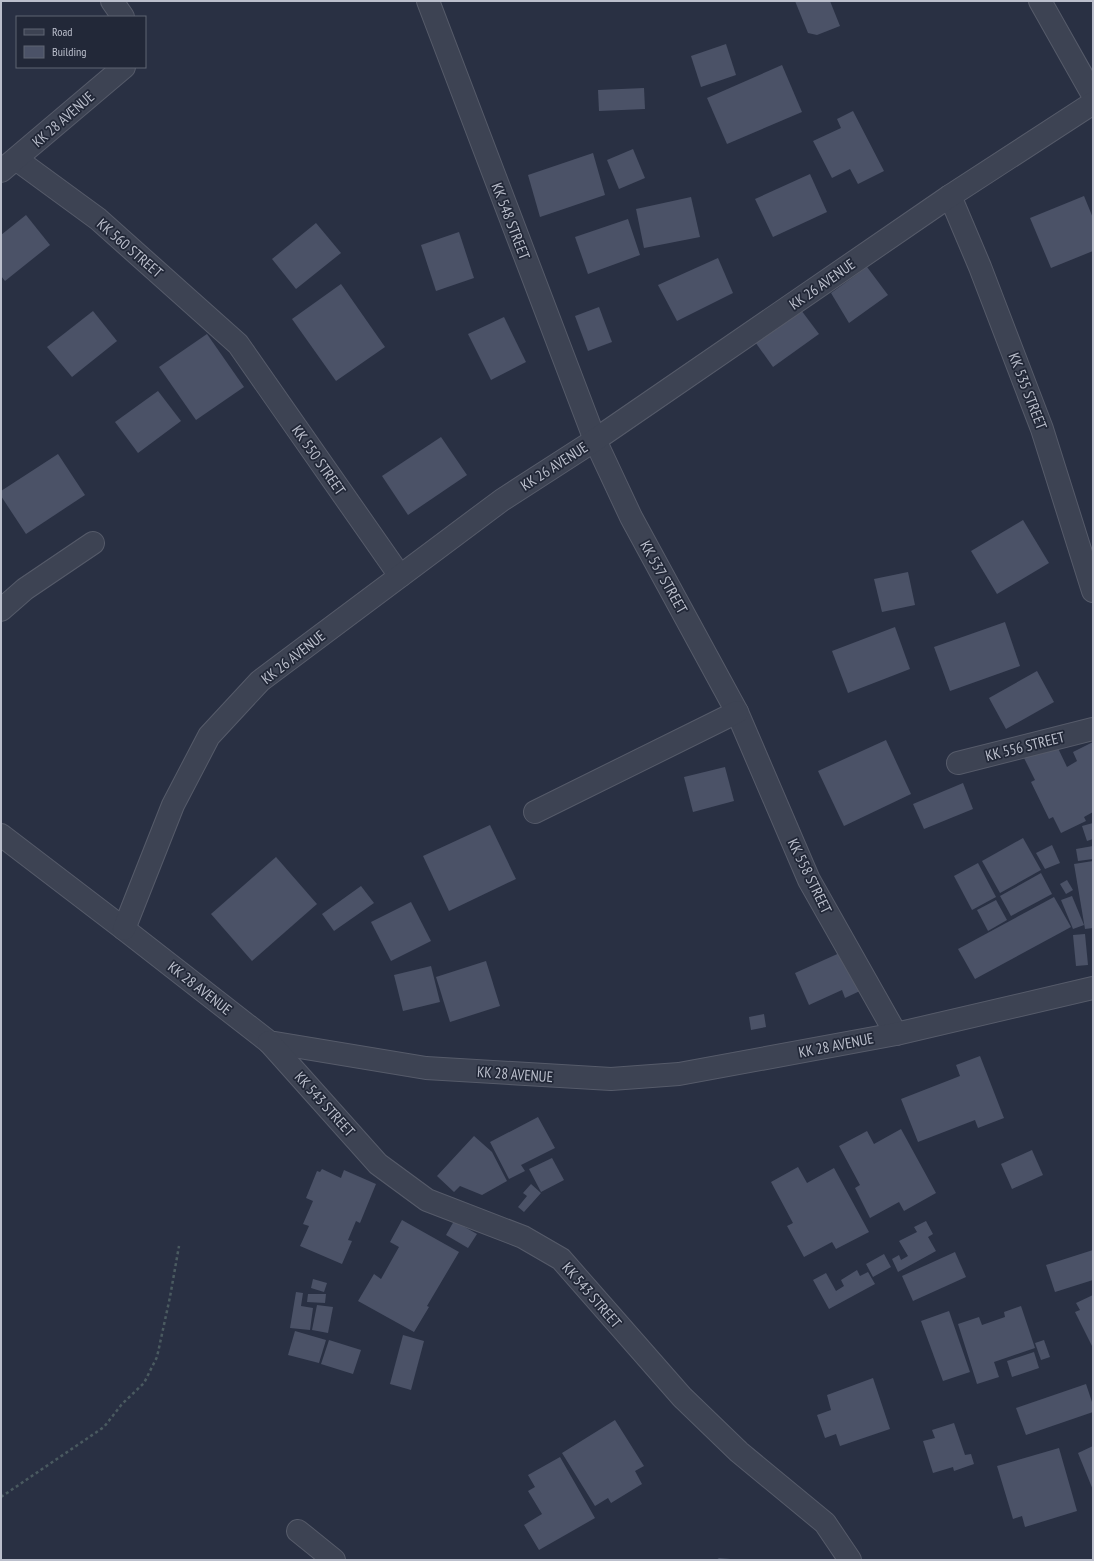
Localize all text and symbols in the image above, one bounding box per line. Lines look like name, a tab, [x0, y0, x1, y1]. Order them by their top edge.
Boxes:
legend	[16, 16, 146, 68]
text: Road	[52, 24, 72, 39]
text: Building	[52, 44, 87, 59]
street label: KK 28 AVENUE	[28, 87, 98, 151]
street label: KK 548 STREET	[488, 180, 534, 262]
street label: KK 560 STREET	[93, 214, 167, 282]
street label: KK 26 AVENUE	[785, 254, 859, 314]
street label: KK 535 STREET	[1005, 350, 1051, 432]
street label: KK 550 STREET	[288, 421, 350, 499]
street label: KK 26 AVENUE	[517, 437, 591, 495]
street label: KK 537 STREET	[636, 537, 692, 617]
street label: KK 26 AVENUE	[257, 626, 329, 688]
street label: KK 556 STREET	[983, 727, 1067, 765]
street label: KK 558 STREET	[784, 835, 836, 917]
street label: KK 28 AVENUE	[164, 957, 236, 1019]
street label: KK 28 AVENUE	[797, 1028, 875, 1062]
street label: KK 28 AVENUE	[476, 1062, 554, 1086]
street label: KK 543 STREET	[291, 1068, 359, 1141]
street label: KK 543 STREET	[558, 1258, 626, 1332]

